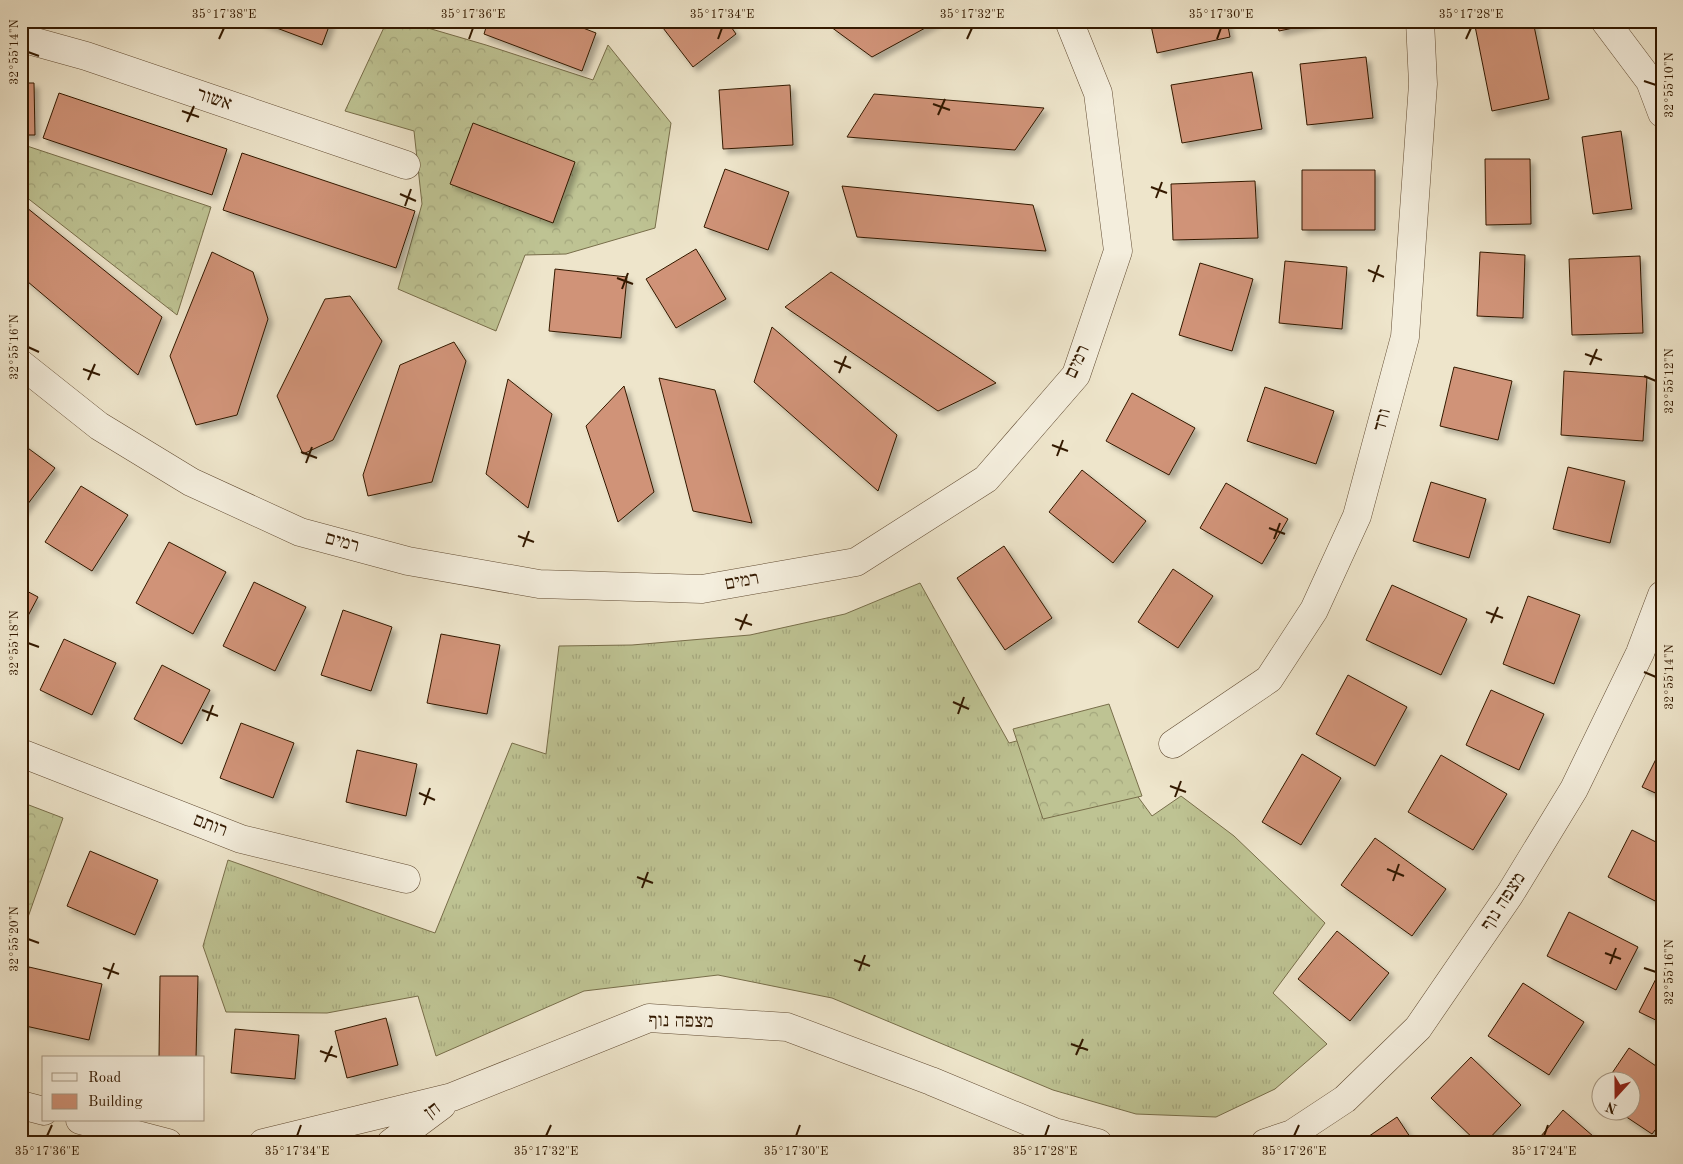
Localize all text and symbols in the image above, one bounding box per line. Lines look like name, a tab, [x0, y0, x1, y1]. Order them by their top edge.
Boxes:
text: 35°17'38"E	[192, 8, 256, 21]
text: 35°17'36"E	[441, 8, 505, 21]
text: 35°17'34"E	[690, 8, 754, 21]
text: 35°17'32"E	[940, 8, 1004, 21]
text: 35°17'30"E	[1189, 8, 1253, 21]
text: 35°17'28"E	[1439, 8, 1503, 21]
text: 32°55'14"N	[8, 19, 21, 85]
text: 32°55'10"N	[1663, 52, 1676, 118]
street label: אשור	[194, 85, 234, 115]
text: 32°55'16"N	[8, 314, 21, 380]
street label: רמים	[1062, 342, 1094, 382]
text: 32°55'12"N	[1663, 348, 1676, 414]
street label: ורד	[1371, 407, 1395, 433]
street label: רמים	[323, 529, 361, 557]
street label: רמים	[723, 570, 761, 594]
text: 32°55'18"N	[8, 610, 21, 676]
text: 32°55'14"N	[1663, 644, 1676, 710]
street label: רותם	[190, 811, 230, 841]
street label: מצפה נוף	[1478, 870, 1530, 934]
text: 32°55'20"N	[8, 906, 21, 972]
text: 32°55'16"N	[1663, 939, 1676, 1005]
street label: מצפה נוף	[648, 1012, 714, 1032]
legend	[42, 1056, 205, 1122]
text: Road	[88, 1071, 122, 1086]
north arrow	[1590, 1072, 1640, 1122]
text: Building	[88, 1095, 143, 1110]
street label: חן	[421, 1099, 445, 1123]
text: N	[1604, 1099, 1619, 1116]
text: 35°17'36"E	[15, 1145, 79, 1158]
text: 35°17'34"E	[265, 1145, 329, 1158]
text: 35°17'32"E	[514, 1145, 578, 1158]
text: 35°17'30"E	[764, 1145, 828, 1158]
text: 35°17'28"E	[1013, 1145, 1077, 1158]
text: 35°17'26"E	[1262, 1145, 1326, 1158]
text: 35°17'24"E	[1512, 1145, 1576, 1158]

